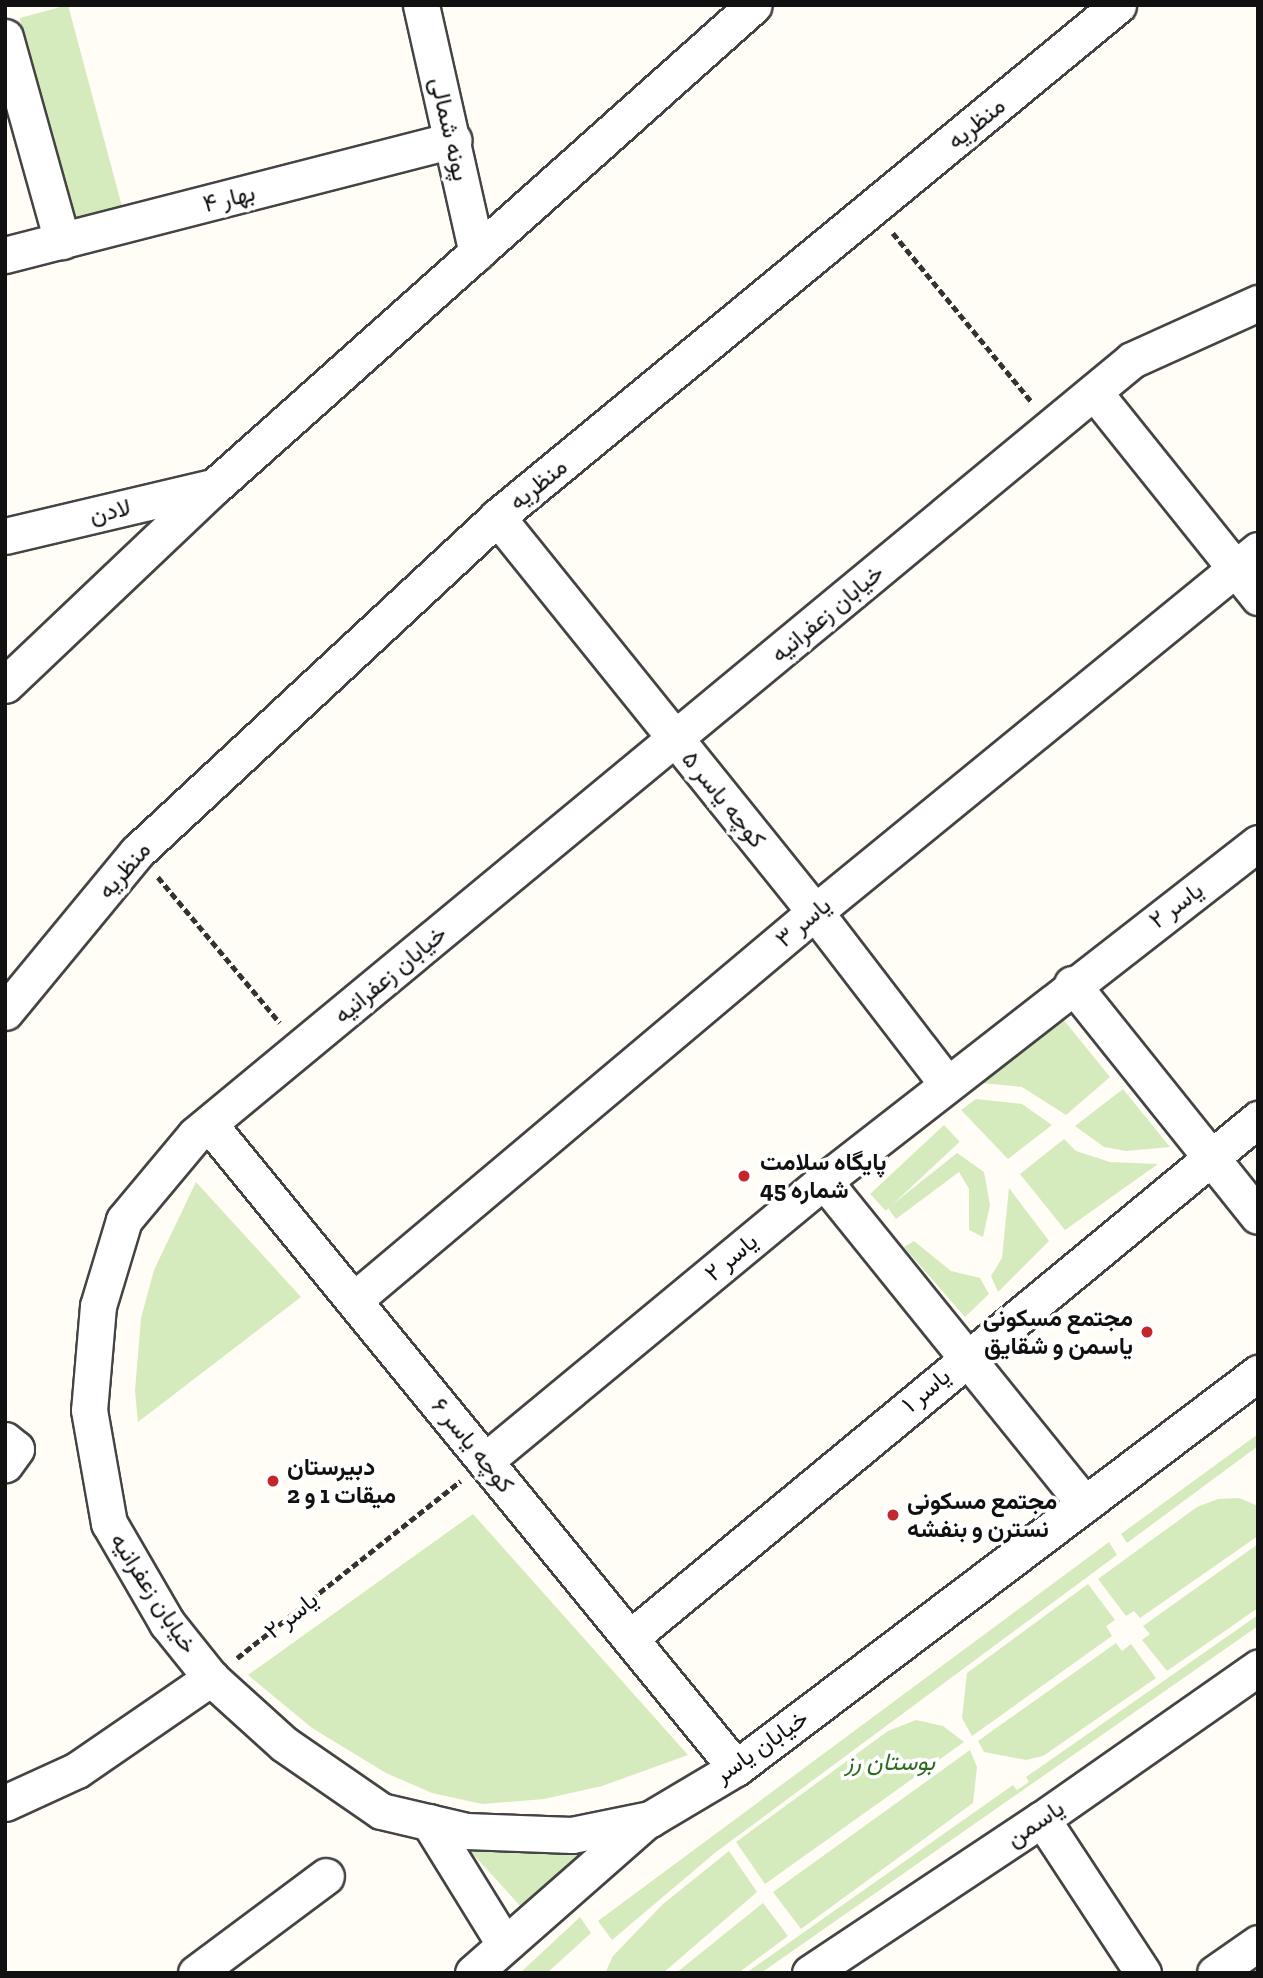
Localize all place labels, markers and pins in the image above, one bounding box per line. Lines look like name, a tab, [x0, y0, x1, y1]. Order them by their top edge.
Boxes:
place label: پایگاه سلامت شماره 45	[760, 1148, 886, 1204]
marker: پایگاه سلامت شماره 45	[734, 1166, 754, 1186]
place label: مجتمع مسکونی یاسمن و شقایق	[983, 1304, 1133, 1360]
marker: مجتمع مسکونی یاسمن و شقایق	[1139, 1324, 1155, 1340]
place label: دبیرستان میقات 1 و 2	[287, 1453, 396, 1509]
marker: دبیرستان میقات 1 و 2	[265, 1473, 281, 1489]
place label: مجتمع مسکونی نسترن و بنفشه	[907, 1487, 1057, 1543]
marker: مجتمع مسکونی نسترن و بنفشه	[885, 1507, 901, 1523]

